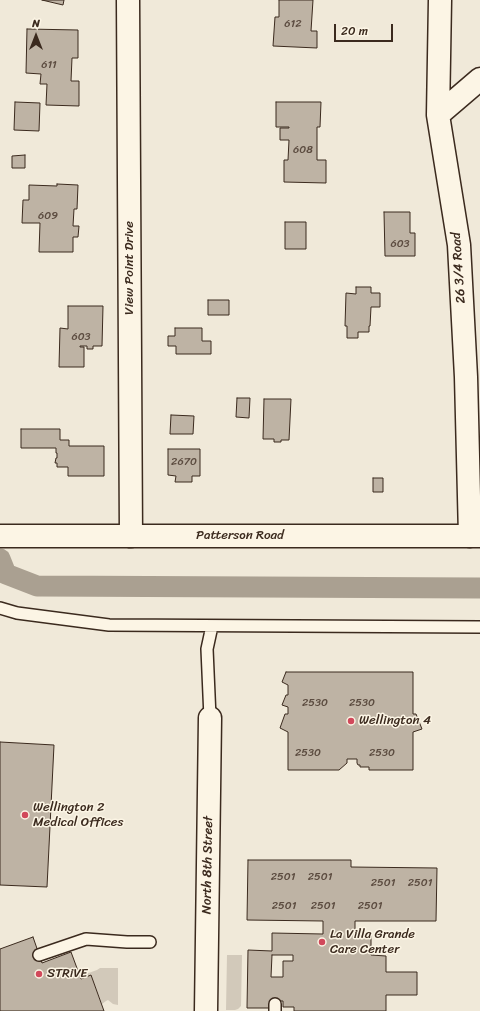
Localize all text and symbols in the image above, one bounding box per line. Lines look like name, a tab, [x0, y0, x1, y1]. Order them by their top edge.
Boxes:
text: N	[32, 14, 40, 33]
north arrow	[16, 16, 56, 56]
scale bar	[336, 16, 395, 42]
house number: 612	[284, 17, 302, 31]
text: 20 m	[341, 20, 368, 42]
house number: 611	[41, 58, 57, 72]
house number: 608	[293, 143, 313, 157]
house number: 609	[38, 209, 58, 223]
street label: View Point Drive	[122, 221, 138, 315]
street label: 26 3/4 Road	[449, 232, 469, 304]
house number: 603	[390, 237, 410, 251]
house number: 603	[71, 330, 91, 344]
house number: 2670	[171, 455, 197, 469]
street label: Patterson Road	[196, 528, 284, 544]
house number: 2530	[302, 696, 328, 710]
house number: 2530	[349, 696, 375, 710]
place label: Wellington 4	[359, 713, 431, 729]
marker: Wellington 4	[346, 716, 356, 726]
house number: 2530	[295, 746, 321, 760]
house number: 2530	[369, 746, 395, 760]
place label: Wellington 2 Medical Offices	[33, 800, 124, 831]
marker: Wellington 2 Medical Offices	[20, 810, 30, 820]
street label: North 8th Street	[199, 816, 217, 914]
house number: 2501	[271, 870, 295, 884]
house number: 2501	[308, 870, 332, 884]
house number: 2501	[371, 876, 395, 890]
house number: 2501	[408, 876, 432, 890]
house number: 2501	[272, 899, 296, 913]
house number: 2501	[311, 899, 335, 913]
house number: 2501	[358, 899, 382, 913]
place label: La Villa Grande Care Center	[330, 927, 415, 958]
marker: La Villa Grande Care Center	[317, 937, 327, 947]
place label: STRiVE	[47, 966, 87, 982]
marker: STRiVE	[34, 969, 44, 979]

